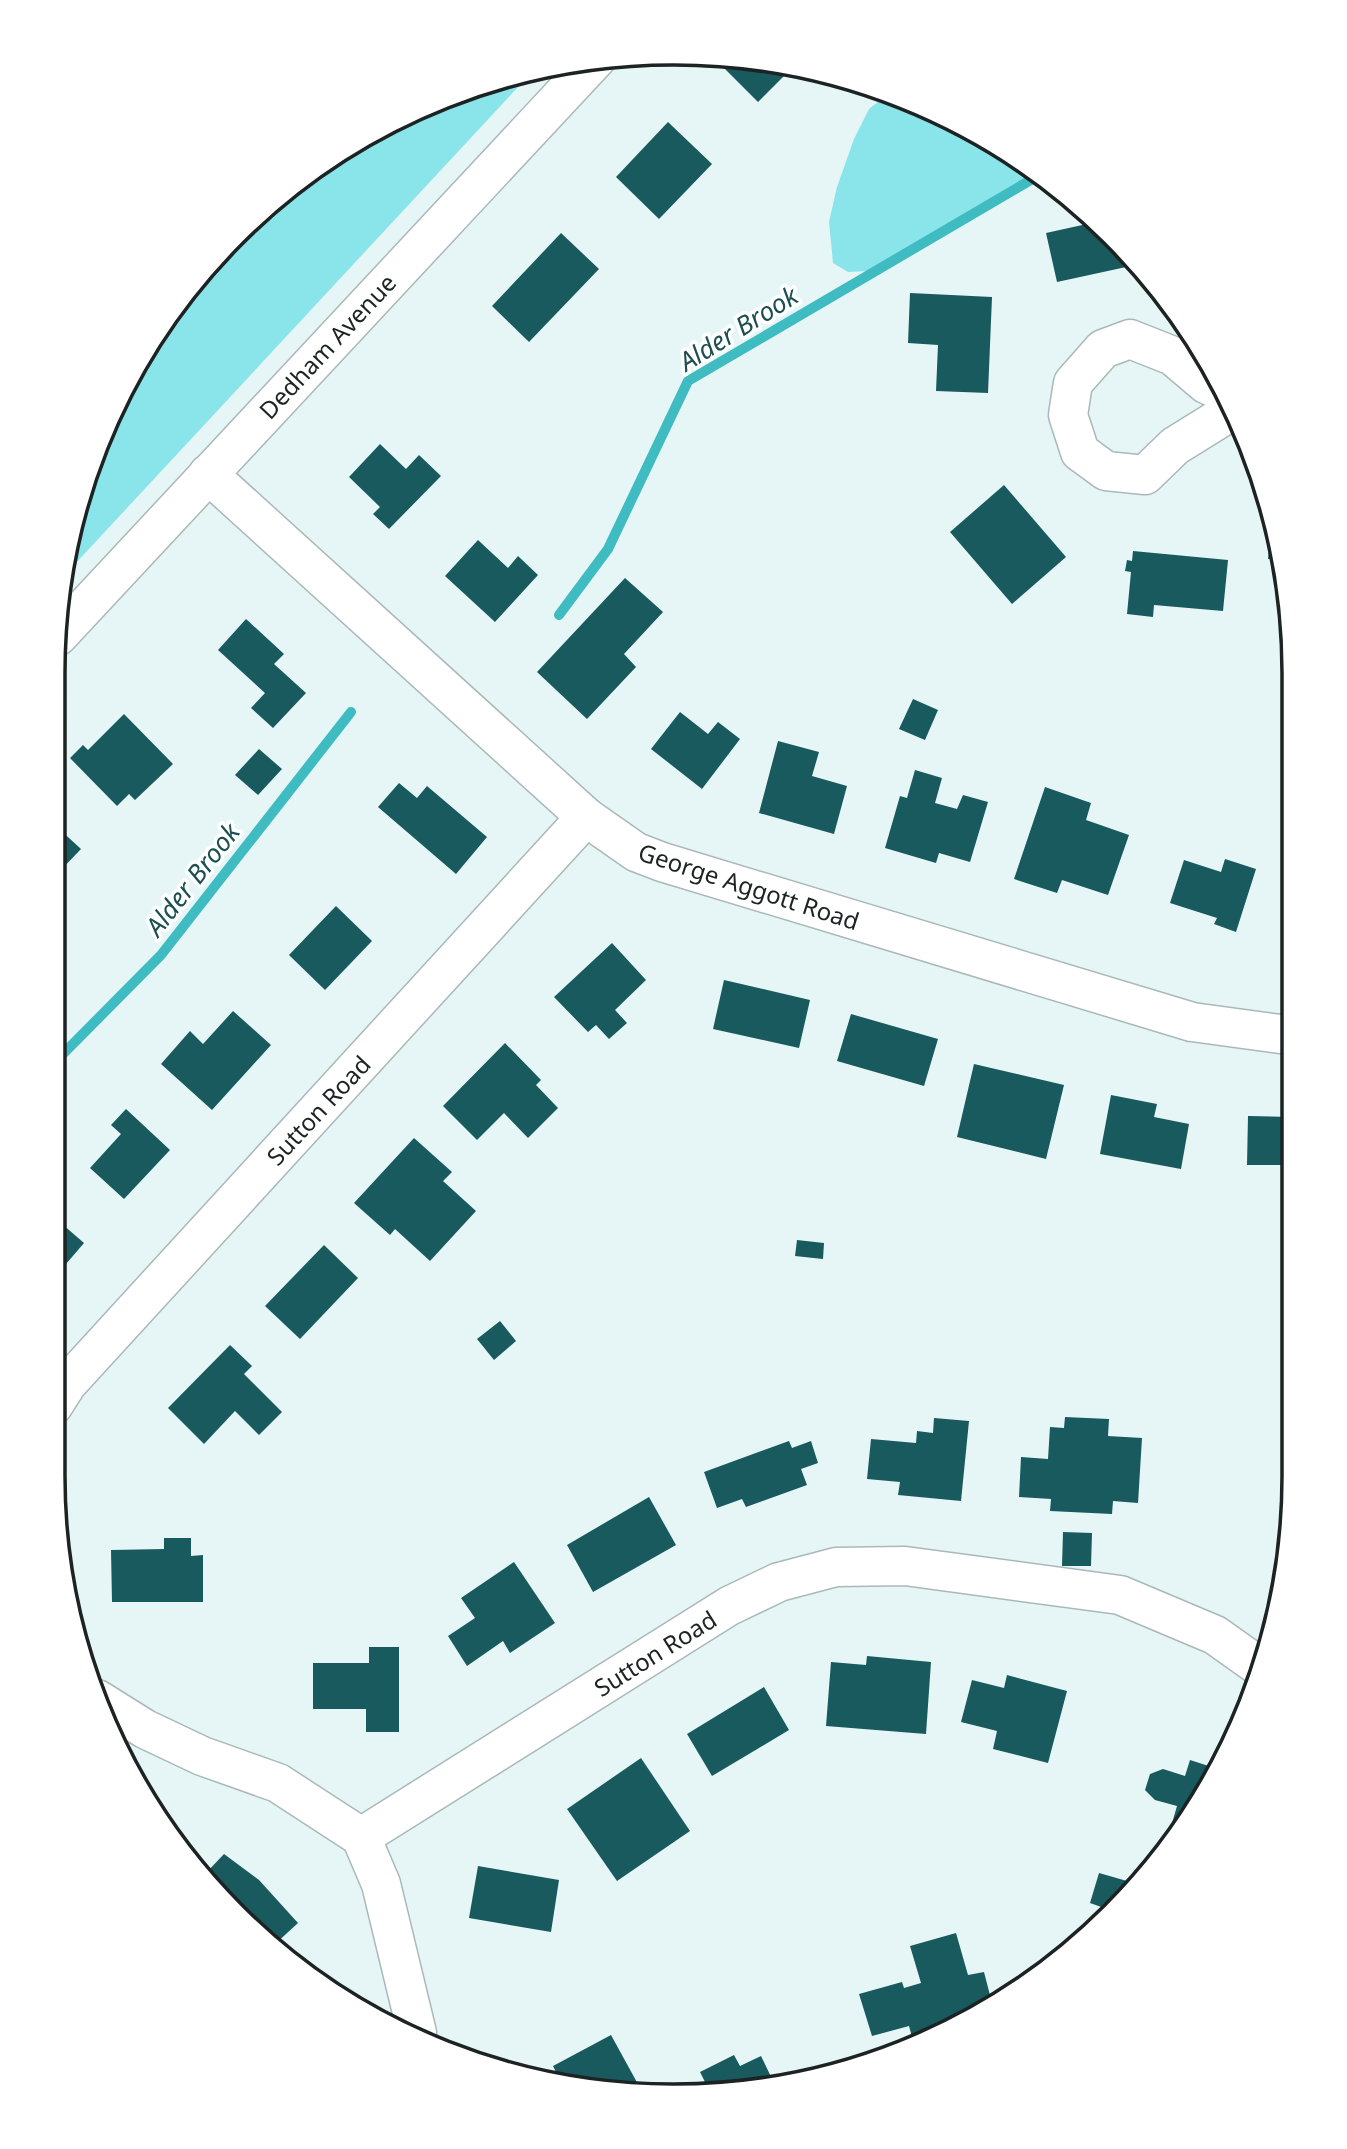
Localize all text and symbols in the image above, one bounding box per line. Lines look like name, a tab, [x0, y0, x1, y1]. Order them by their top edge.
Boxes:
street label: Dedham Avenue	[251, 266, 403, 426]
water label: Alder Brook	[670, 277, 805, 380]
water label: Alder Brook	[135, 814, 248, 944]
street label: George Aggott Road	[634, 835, 864, 937]
street label: Sutton Road	[259, 1048, 377, 1172]
street label: Sutton Road	[587, 1602, 723, 1704]

